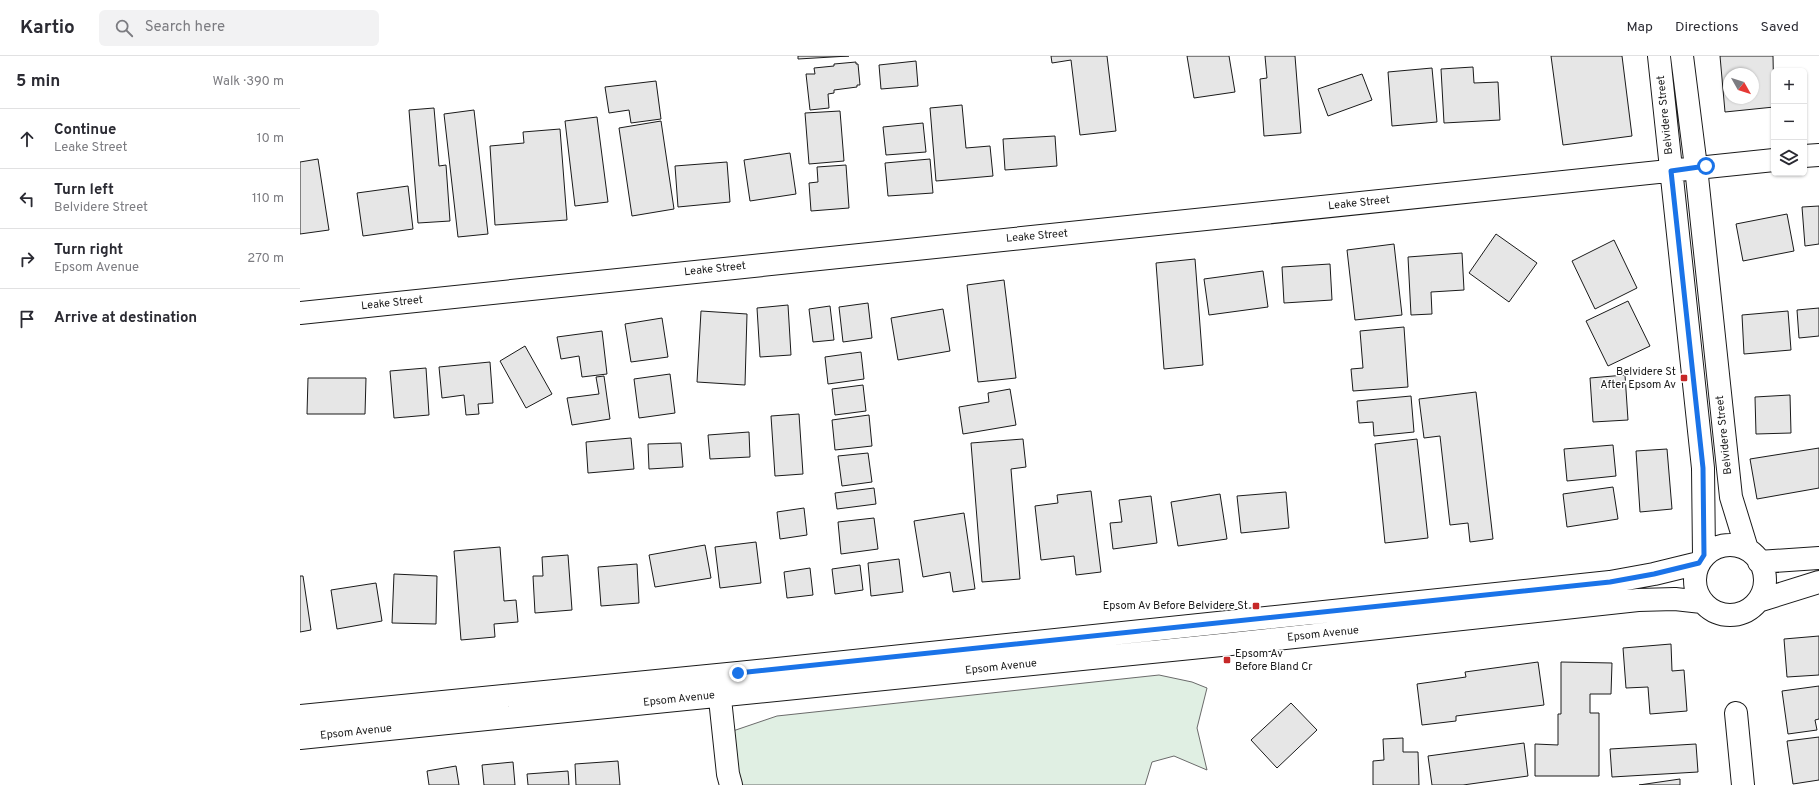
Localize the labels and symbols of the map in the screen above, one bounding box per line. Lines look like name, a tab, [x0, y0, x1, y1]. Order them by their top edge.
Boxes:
north arrow	[1723, 68, 1759, 104]
street label: Belvidere Street	[1654, 75, 1676, 155]
route start	[1697, 157, 1715, 175]
street label: Leake Street	[1327, 193, 1391, 213]
street label: Leake Street	[1005, 226, 1069, 246]
street label: Leake Street	[683, 259, 747, 279]
street label: Leake Street	[360, 293, 424, 313]
place label: Belvidere St After Epsom Av	[1600, 365, 1676, 392]
marker: Belvidere St After Epsom Av	[1679, 373, 1689, 383]
street label: Belvidere Street	[1713, 395, 1735, 475]
place label: Epsom Av Before Belvidere St	[1103, 599, 1248, 613]
marker: Epsom Av Before Belvidere St	[1251, 601, 1261, 611]
street label: Epsom Avenue	[1286, 623, 1360, 645]
place label: Epsom Av Before Bland Cr	[1235, 647, 1313, 674]
marker: Epsom Av Before Bland Cr	[1222, 655, 1232, 665]
street label: Epsom Avenue	[964, 656, 1038, 678]
route end	[729, 664, 747, 682]
street label: Epsom Avenue	[642, 688, 716, 710]
street label: Epsom Avenue	[319, 721, 393, 743]

